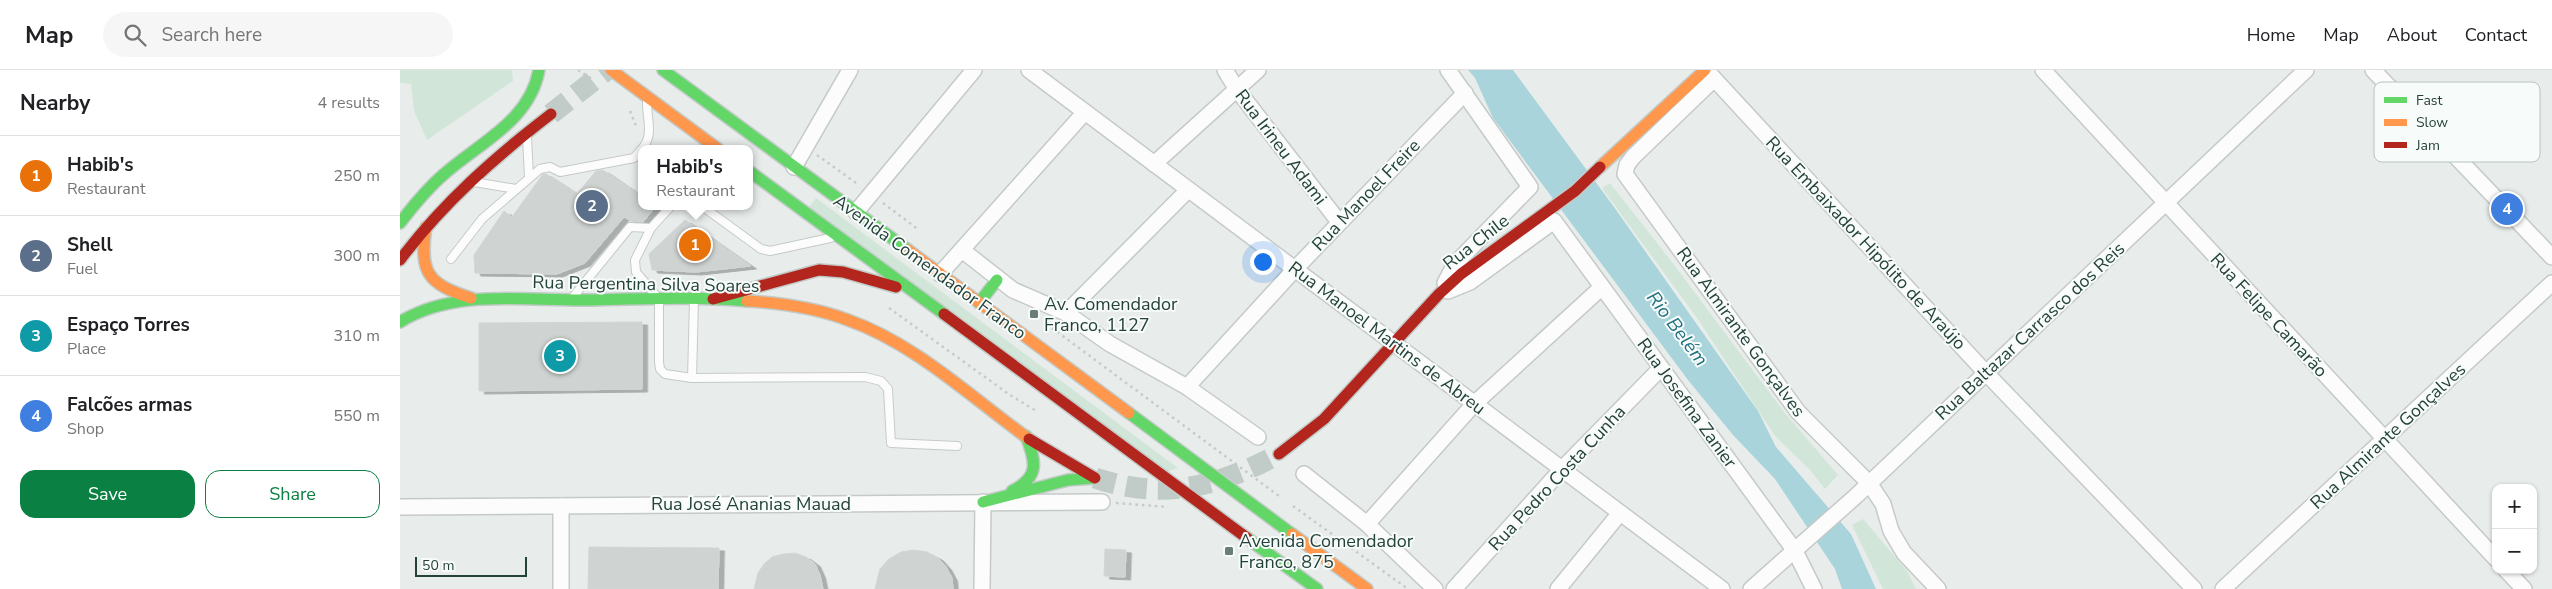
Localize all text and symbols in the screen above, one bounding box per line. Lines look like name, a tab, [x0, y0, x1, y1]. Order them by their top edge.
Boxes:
search box	[103, 12, 453, 57]
text: Map	[25, 19, 73, 51]
icon: search	[121, 21, 149, 49]
text: Search here	[161, 22, 262, 48]
text: Home	[2247, 23, 2295, 47]
text: Map	[2323, 23, 2359, 47]
text: About	[2387, 23, 2437, 47]
text: Contact	[2465, 23, 2527, 47]
legend	[2374, 82, 2540, 162]
street label: Rua Irineu Adami	[1230, 84, 1332, 210]
text: Nearby	[20, 89, 90, 117]
text: Fast	[2416, 91, 2442, 110]
text: 4 results	[318, 92, 380, 114]
text: Slow	[2416, 113, 2448, 132]
street label: Rua Embaixador Hipólito de Araújo	[1760, 131, 1972, 355]
street label: Rua Manoel Freire	[1306, 134, 1426, 256]
text: Jam	[2415, 136, 2440, 155]
popup	[638, 145, 753, 210]
text: Habib's	[67, 152, 134, 178]
text: Habib's	[656, 154, 723, 180]
text: 1	[31, 165, 41, 187]
text: 250 m	[333, 165, 380, 187]
text: Restaurant	[67, 178, 146, 200]
text: Restaurant	[656, 180, 735, 202]
pin: 2	[576, 187, 608, 225]
street label: Avenida Comendador Franco	[829, 189, 1031, 345]
pin: 4	[2491, 190, 2523, 228]
street label: Rua Chile	[1438, 209, 1514, 275]
pin: 1	[679, 226, 711, 264]
text: Shell	[67, 232, 113, 258]
street label: Rua Baltazar Carrasco dos Reis	[1930, 237, 2130, 425]
street label: Rua Almirante Gonçalves	[1671, 242, 1811, 422]
text: 2	[31, 245, 41, 267]
text: 300 m	[333, 245, 380, 267]
street label: Rua Felipe Camarão	[2205, 248, 2333, 382]
your location	[1250, 249, 1276, 275]
street label: Rua Manoel Martins de Abreu	[1283, 256, 1491, 420]
text: Fuel	[67, 258, 98, 280]
street label: Rua Pergentina Silva Soares	[532, 270, 760, 298]
water label: Rio Belém	[1641, 286, 1714, 371]
place label: Av. Comendador Franco, 1127	[1044, 292, 1178, 337]
marker: Av. Comendador Franco, 1127	[1028, 308, 1040, 320]
text: Espaço Torres	[67, 312, 190, 338]
text: 3	[31, 325, 41, 347]
text: 310 m	[333, 325, 380, 347]
street label: Rua Josefina Zanier	[1632, 333, 1743, 473]
pin: 3	[544, 337, 576, 375]
text: Place	[67, 338, 106, 360]
street label: Rua Almirante Gonçalves	[2305, 358, 2471, 514]
text: Falcões armas	[67, 392, 192, 418]
street label: Rua Pedro Costa Cunha	[1483, 400, 1631, 556]
text: 4	[31, 405, 41, 427]
text: 550 m	[333, 405, 380, 427]
text: Shop	[67, 418, 104, 440]
button: Save	[20, 470, 195, 518]
button: Share	[205, 470, 380, 518]
map controls	[2492, 484, 2537, 574]
button: +	[2492, 484, 2537, 529]
street label: Rua José Ananias Mauad	[651, 492, 851, 516]
place label: Avenida Comendador Franco, 875	[1239, 529, 1414, 574]
button: −	[2492, 529, 2537, 574]
marker: Avenida Comendador Franco, 875	[1223, 545, 1235, 557]
scale bar	[415, 554, 528, 577]
text: 50 m	[422, 556, 454, 575]

